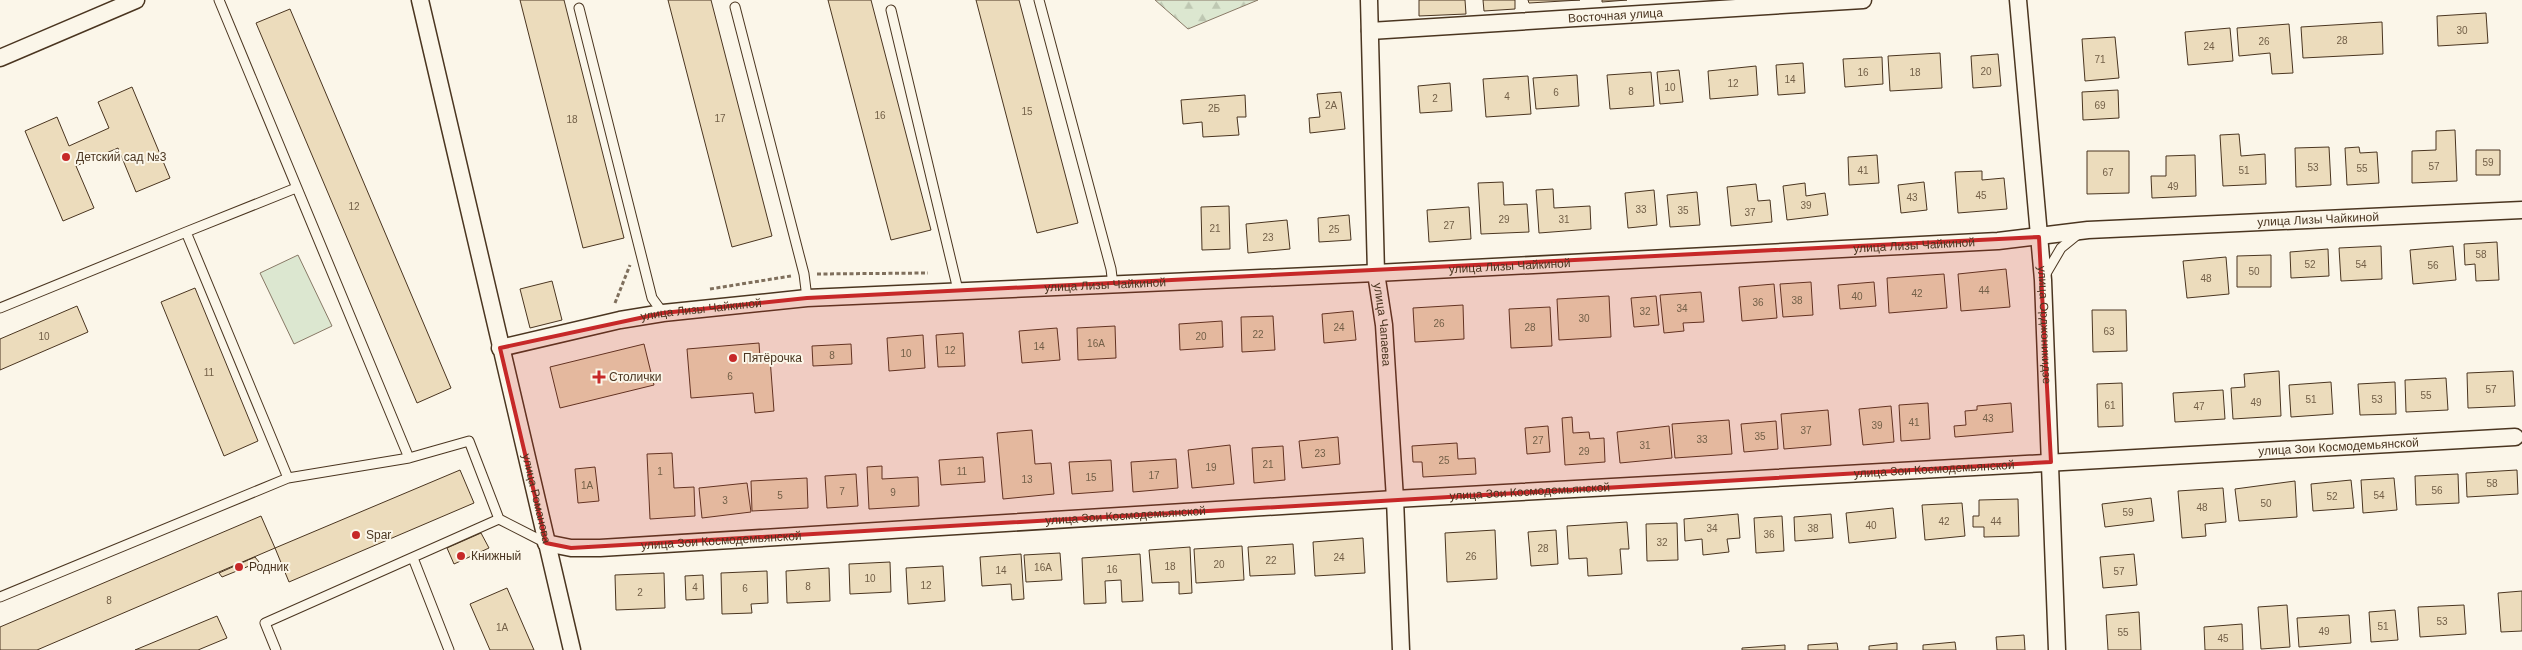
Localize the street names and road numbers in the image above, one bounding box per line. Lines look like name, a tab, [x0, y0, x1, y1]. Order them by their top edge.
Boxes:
street label: Восточная улица	[1568, 6, 1664, 26]
street label: улица Лизы Чайкиной	[2257, 210, 2379, 229]
street label: улица Лизы Чайкиной	[1853, 235, 1975, 255]
street label: улица Лизы Чайкиной	[1449, 256, 1571, 276]
street label: улица Орджоникидзе	[2035, 265, 2054, 385]
street label: улица Лизы Чайкиной	[1044, 275, 1166, 295]
street label: улица Чапаева	[1371, 282, 1394, 367]
street label: улица Лизы Чайкиной	[639, 296, 762, 324]
street label: улица Зои Космодемьянской	[2258, 435, 2419, 458]
street label: улица Романова	[519, 452, 554, 545]
street label: улица Зои Космодемьянской	[1853, 458, 2015, 481]
street label: улица Зои Космодемьянской	[1449, 480, 1610, 503]
street label: улица Зои Космодемьянской	[1045, 504, 1206, 528]
street label: улица Зои Космодемьянской	[641, 529, 802, 552]

